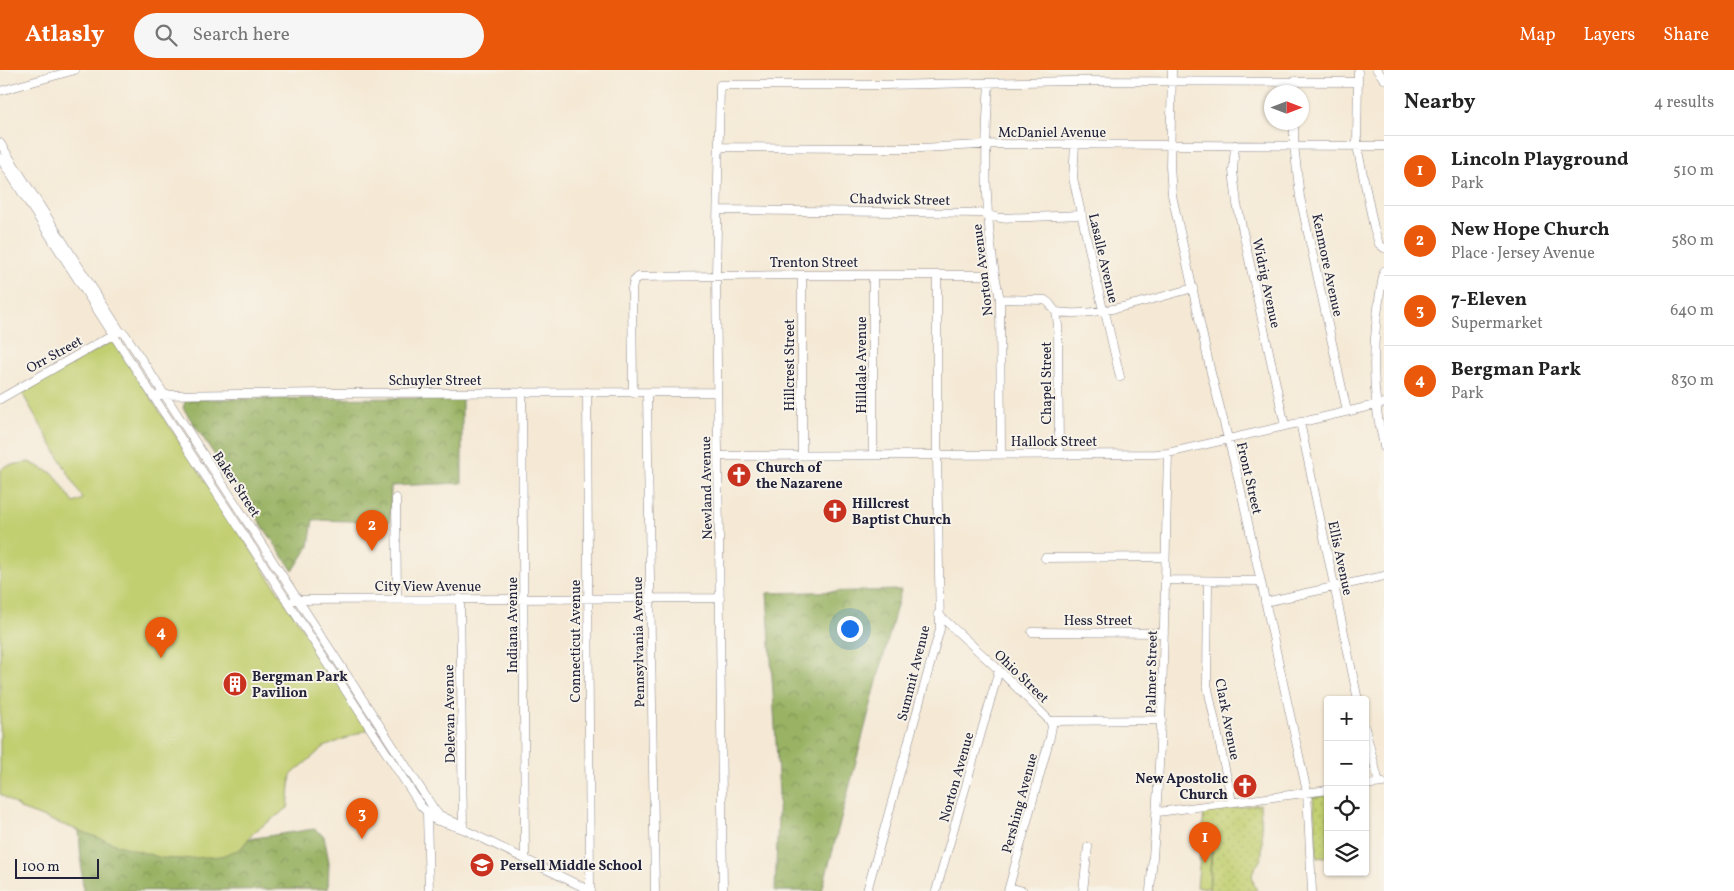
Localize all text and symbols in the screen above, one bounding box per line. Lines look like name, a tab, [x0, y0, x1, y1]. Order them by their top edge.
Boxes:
search box	[134, 13, 484, 58]
text: Atlasly	[25, 18, 104, 52]
icon: search	[152, 21, 180, 49]
text: Search here	[192, 22, 290, 48]
text: Map	[1519, 23, 1555, 48]
text: Layers	[1583, 23, 1635, 48]
text: Share	[1663, 23, 1709, 48]
north arrow	[1264, 85, 1309, 130]
text: Nearby	[1404, 88, 1475, 117]
text: 4 results	[1654, 92, 1714, 114]
street label: McDaniel Avenue	[998, 124, 1106, 143]
text: Lincoln Playground	[1451, 147, 1629, 173]
text: 1	[1417, 160, 1423, 182]
text: 510 m	[1673, 160, 1714, 182]
text: Park	[1451, 173, 1484, 195]
street label: Chadwick Street	[850, 190, 950, 211]
street label: Lasalle Avenue	[1083, 212, 1122, 305]
street label: Kenmore Avenue	[1306, 212, 1347, 319]
text: New Hope Church	[1451, 217, 1610, 243]
street label: Norton Avenue	[968, 222, 999, 317]
text: 2	[1416, 230, 1424, 252]
text: 580 m	[1671, 230, 1714, 252]
street label: Widrig Avenue	[1247, 237, 1284, 330]
text: Place · Jersey Avenue	[1451, 243, 1595, 265]
street label: Trenton Street	[770, 254, 858, 273]
text: 7-Eleven	[1451, 287, 1527, 313]
text: 3	[1416, 300, 1424, 322]
text: 640 m	[1670, 300, 1714, 322]
text: Supermarket	[1451, 313, 1543, 335]
street label: Hilldale Avenue	[853, 316, 872, 414]
street label: Hillcrest Street	[781, 319, 800, 411]
street label: Orr Street	[23, 332, 86, 379]
street label: Chapel Street	[1038, 342, 1057, 424]
text: Bergman Park	[1451, 357, 1581, 383]
text: 4	[1415, 370, 1425, 392]
text: 830 m	[1671, 370, 1714, 392]
street label: Schuyler Street	[388, 372, 482, 391]
text: Park	[1451, 383, 1484, 405]
street label: Hallock Street	[1011, 433, 1097, 452]
street label: Newland Avenue	[697, 436, 718, 540]
street label: Front Street	[1231, 440, 1266, 516]
street label: Baker Street	[207, 448, 264, 522]
place label: Church of the Nazarene	[756, 459, 843, 494]
church icon: Church of the Nazarene	[726, 462, 752, 488]
place label: Hillcrest Baptist Church	[852, 495, 951, 530]
church icon: Hillcrest Baptist Church	[822, 498, 848, 524]
pin: 2	[356, 510, 388, 551]
street label: Ellis Avenue	[1322, 519, 1357, 598]
street label: Indiana Avenue	[504, 576, 523, 673]
street label: Pennsylvania Avenue	[629, 576, 650, 708]
street label: City View Avenue	[375, 578, 482, 597]
street label: Connecticut Avenue	[567, 579, 586, 703]
street label: Hess Street	[1064, 612, 1132, 631]
your location	[837, 616, 863, 642]
pin: 4	[145, 617, 177, 658]
street label: Summit Avenue	[893, 623, 936, 723]
street label: Palmer Street	[1142, 630, 1163, 714]
street label: Ohio Street	[989, 646, 1053, 708]
street label: Delevan Avenue	[440, 664, 461, 764]
place label: Bergman Park Pavilion	[252, 668, 348, 703]
building icon: Bergman Park Pavilion	[222, 671, 248, 697]
street label: Clark Avenue	[1209, 677, 1244, 762]
map controls	[1324, 696, 1369, 876]
button: +	[1324, 696, 1369, 741]
street label: Norton Avenue	[936, 730, 979, 825]
button: −	[1324, 741, 1369, 786]
street label: Pershing Avenue	[998, 751, 1043, 856]
place label: New Apostolic Church	[1136, 770, 1228, 805]
church icon: New Apostolic Church	[1232, 773, 1258, 799]
button: locate	[1324, 786, 1369, 831]
pin: 3	[346, 798, 378, 839]
pin: 1	[1189, 822, 1221, 863]
button: layers	[1324, 831, 1369, 876]
school or university icon: Persell Middle School	[469, 852, 495, 878]
scale bar	[15, 856, 99, 879]
place label: Persell Middle School	[500, 857, 642, 876]
text: 100 m	[22, 858, 60, 877]

